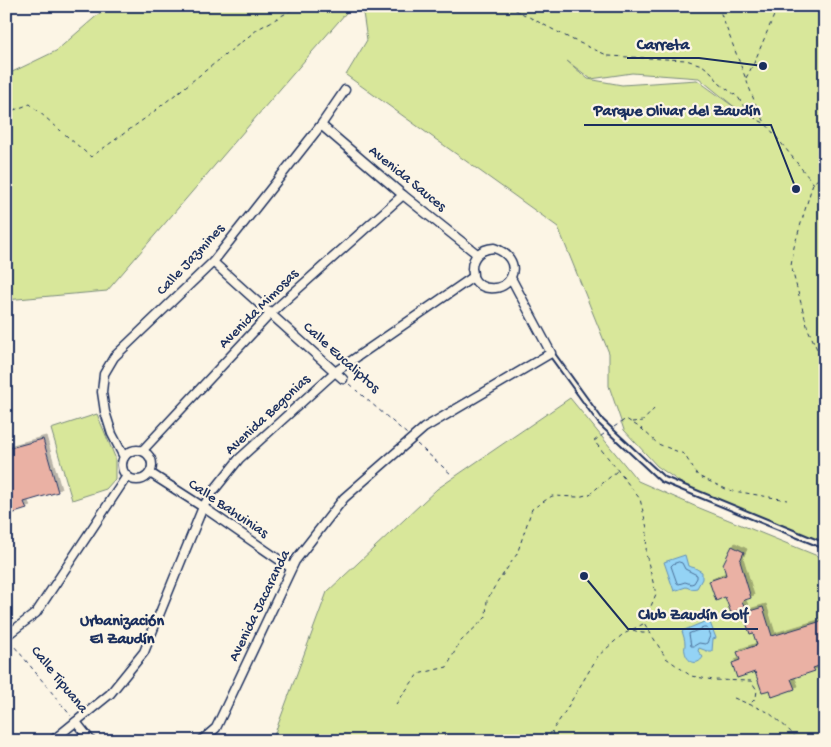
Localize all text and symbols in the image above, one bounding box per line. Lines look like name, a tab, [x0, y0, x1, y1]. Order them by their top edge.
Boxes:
callout: Carreta	[627, 27, 699, 58]
text: Carreta	[636, 37, 690, 56]
callout: Parque Olivar del Zaudín	[584, 94, 771, 125]
text: Parque Olivar del Zaudín	[593, 103, 761, 122]
street label: Avenida Sauces	[364, 142, 450, 216]
street label: Calle Jazmines	[153, 220, 229, 300]
street label: Avenida Mimosas	[215, 265, 303, 353]
street label: Calle Eucaliptos	[299, 319, 384, 398]
street label: Avenida Begonias	[222, 371, 315, 459]
street label: Calle Bahuinias	[184, 476, 272, 543]
street label: Avenida Jacaranda	[225, 547, 295, 665]
callout: Club Zaudín Golf	[628, 598, 758, 629]
text: Club Zaudín Golf	[637, 606, 750, 626]
district label: Urbanización El Zaudín	[80, 613, 164, 650]
street label: Calle Tipuana	[26, 643, 92, 718]

